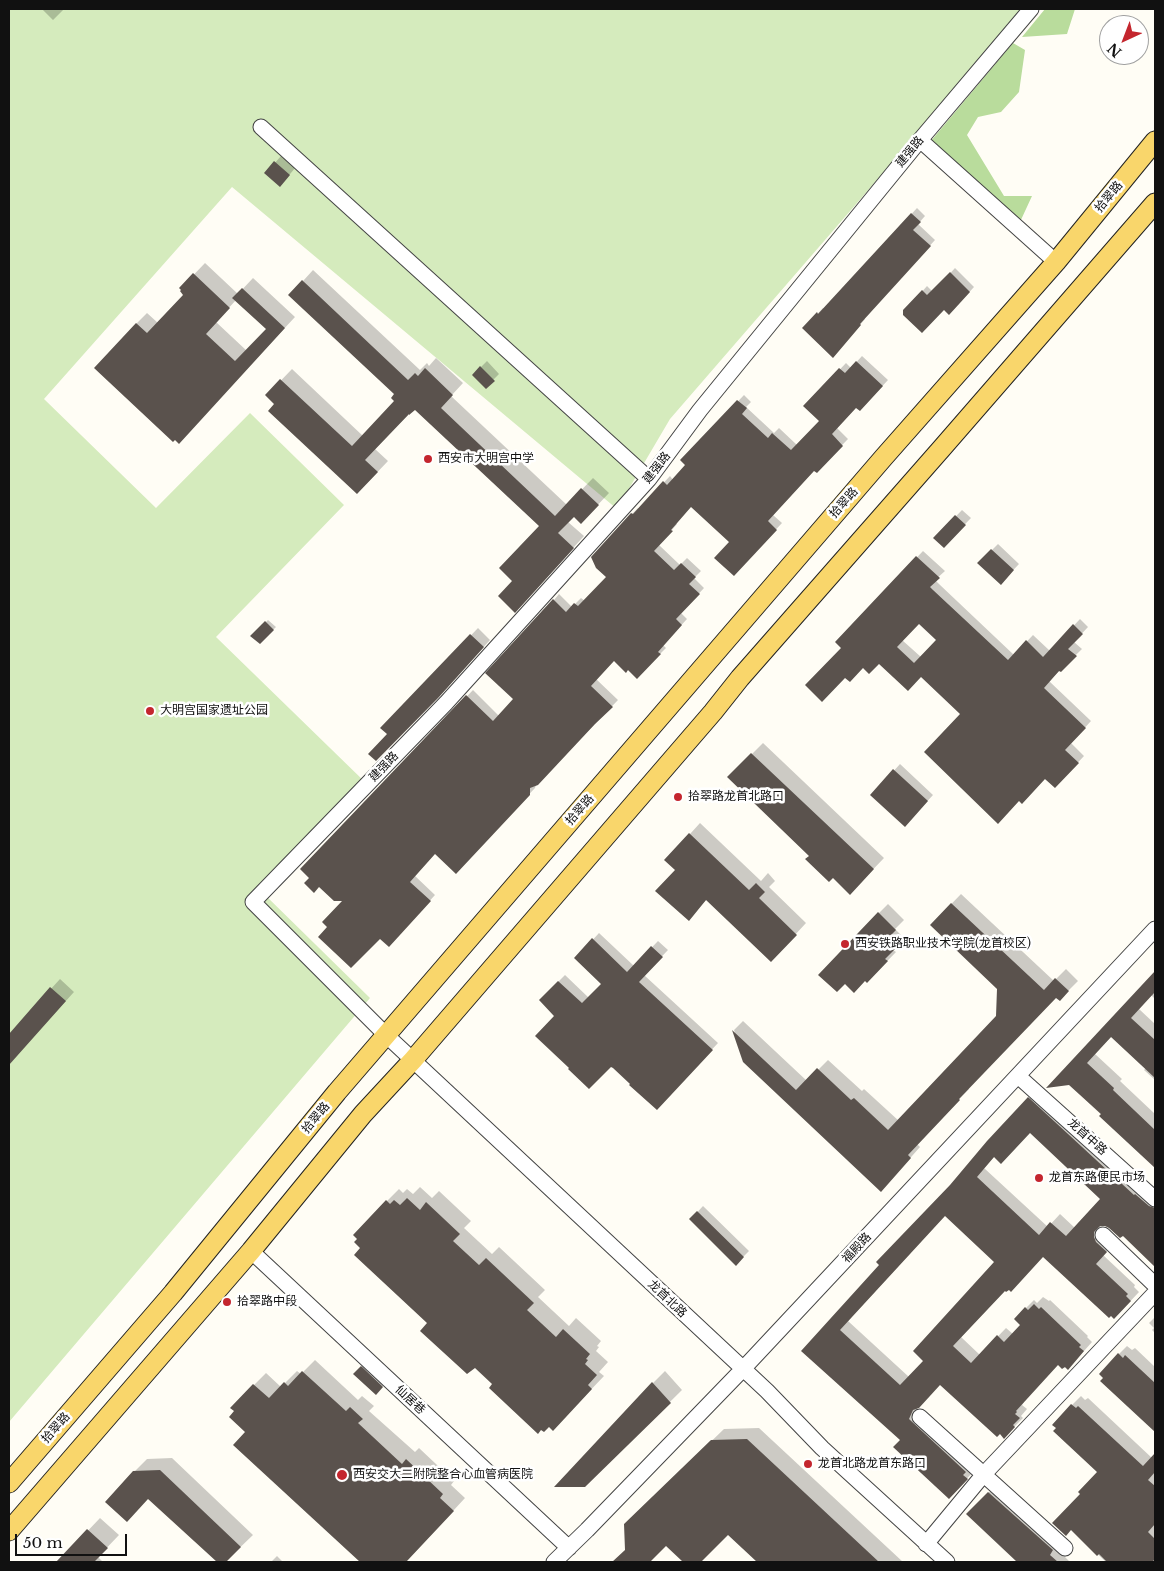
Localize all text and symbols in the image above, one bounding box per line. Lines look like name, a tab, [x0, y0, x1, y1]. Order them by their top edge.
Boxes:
north arrow	[1099, 15, 1149, 65]
text: N	[1104, 39, 1125, 61]
street label: 建强路	[893, 133, 927, 171]
street label: 拾翠路	[1092, 178, 1126, 216]
street label: 建强路	[640, 449, 674, 487]
place label: 西安市大明宫中学	[438, 452, 534, 466]
marker: 西安市大明宫中学	[422, 453, 434, 465]
street label: 拾翠路	[827, 485, 861, 521]
place label: 大明宫国家遗址公园	[160, 704, 268, 718]
marker: 大明宫国家遗址公园	[144, 705, 156, 717]
street label: 建强路	[366, 749, 402, 785]
place label: 拾翠路龙首北路口	[688, 790, 784, 804]
marker: 拾翠路龙首北路口	[672, 791, 684, 803]
street label: 拾翠路	[563, 792, 597, 828]
place label: 西安铁路职业技术学院(龙首校区)	[855, 937, 1031, 951]
marker: 西安铁路职业技术学院(龙首校区)	[839, 938, 851, 950]
street label: 拾翠路	[299, 1099, 333, 1137]
street label: 龙首中路	[1064, 1116, 1110, 1158]
place label: 龙首东路便民市场	[1049, 1171, 1145, 1185]
marker: 龙首东路便民市场	[1033, 1172, 1045, 1184]
street label: 福殿路	[839, 1230, 875, 1266]
street label: 龙首北路	[645, 1277, 689, 1321]
place label: 拾翠路中段	[237, 1295, 297, 1309]
marker: 拾翠路中段	[221, 1296, 233, 1308]
street label: 仙居巷	[392, 1382, 428, 1418]
street label: 拾翠路	[39, 1410, 73, 1446]
place label: 龙首北路龙首东路口	[818, 1457, 926, 1471]
marker: 龙首北路龙首东路口	[802, 1458, 814, 1470]
marker: 西安交大二附院整合心血管病医院	[335, 1468, 349, 1482]
place label: 西安交大二附院整合心血管病医院	[353, 1468, 533, 1482]
scale bar	[18, 1524, 130, 1556]
text: 50 m	[23, 1533, 63, 1552]

